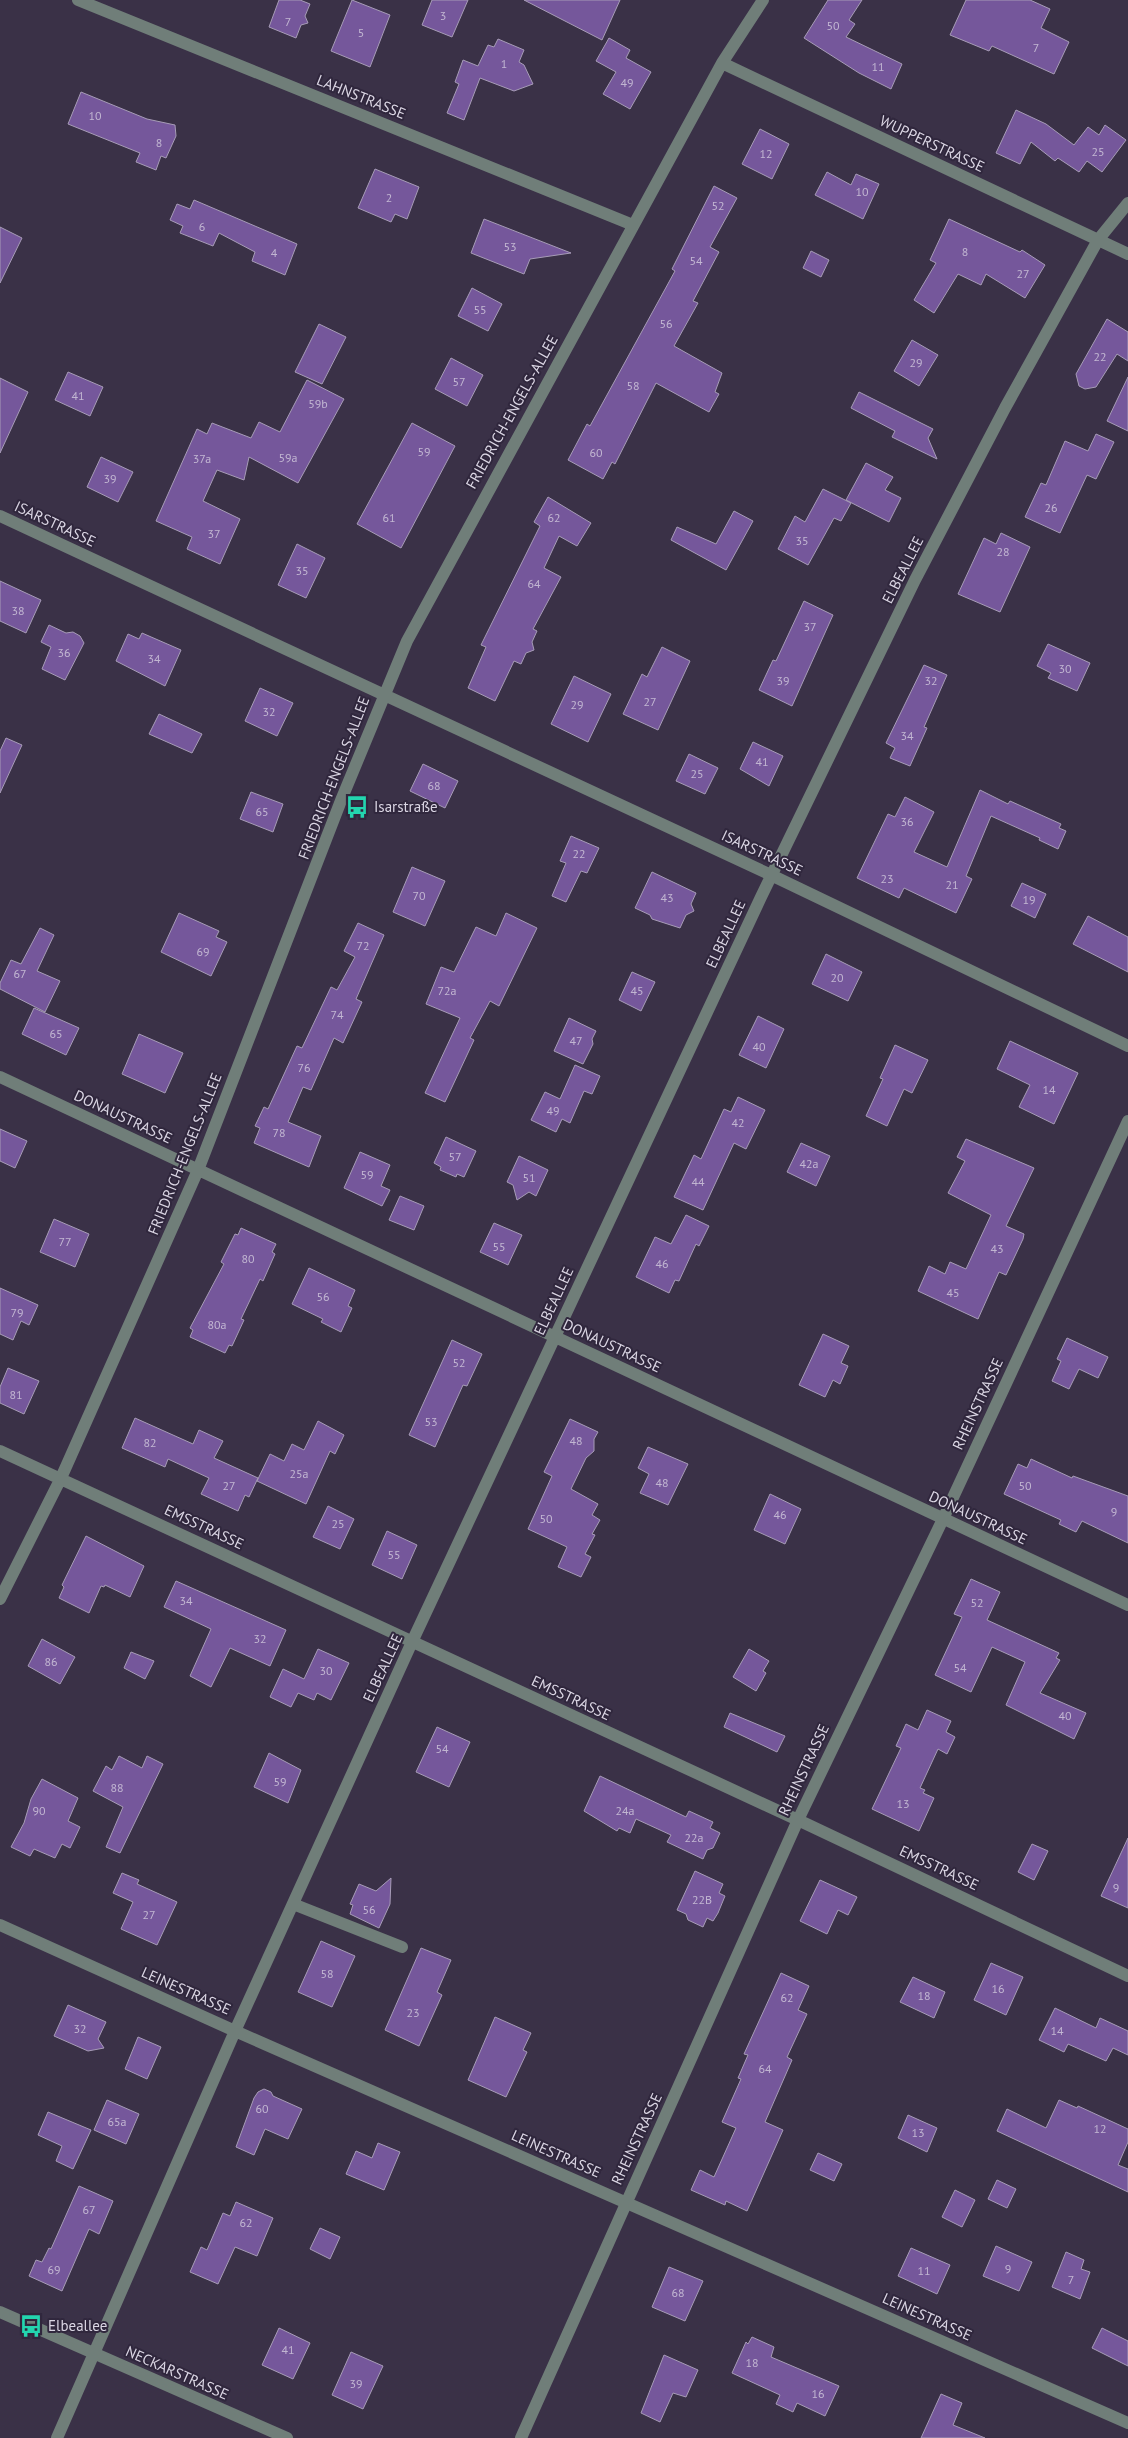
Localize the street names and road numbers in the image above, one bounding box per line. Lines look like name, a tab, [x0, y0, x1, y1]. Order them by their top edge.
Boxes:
street label: LAHNSTRASSE	[314, 70, 408, 123]
street label: WUPPERSTRASSE	[877, 111, 988, 176]
street label: FRIEDRICH-ENGELS-ALLEE	[461, 331, 562, 492]
street label: ISARSTRASSE	[11, 496, 99, 551]
street label: ELBEALLEE	[878, 533, 928, 607]
street label: FRIEDRICH-ENGELS-ALLEE	[294, 694, 373, 862]
street label: ISARSTRASSE	[718, 825, 806, 880]
street label: ELBEALLEE	[702, 897, 750, 971]
street label: FRIEDRICH-ENGELS-ALLEE	[143, 1070, 226, 1238]
street label: DONAUSTRASSE	[71, 1085, 175, 1148]
street label: ELBEALLEE	[530, 1264, 578, 1338]
street label: DONAUSTRASSE	[560, 1314, 664, 1377]
street label: RHEINSTRASSE	[948, 1355, 1007, 1453]
street label: DONAUSTRASSE	[926, 1486, 1030, 1549]
street label: EMSSTRASSE	[161, 1500, 247, 1553]
street label: ELBEALLEE	[359, 1631, 407, 1705]
street label: EMSSTRASSE	[528, 1671, 614, 1724]
street label: RHEINSTRASSE	[774, 1721, 833, 1819]
street label: EMSSTRASSE	[896, 1841, 982, 1894]
street label: LEINESTRASSE	[139, 1962, 234, 2019]
street label: RHEINSTRASSE	[607, 2090, 666, 2188]
street label: LEINESTRASSE	[509, 2125, 604, 2182]
street label: LEINESTRASSE	[880, 2288, 975, 2345]
street label: NECKARSTRASSE	[123, 2341, 232, 2404]

